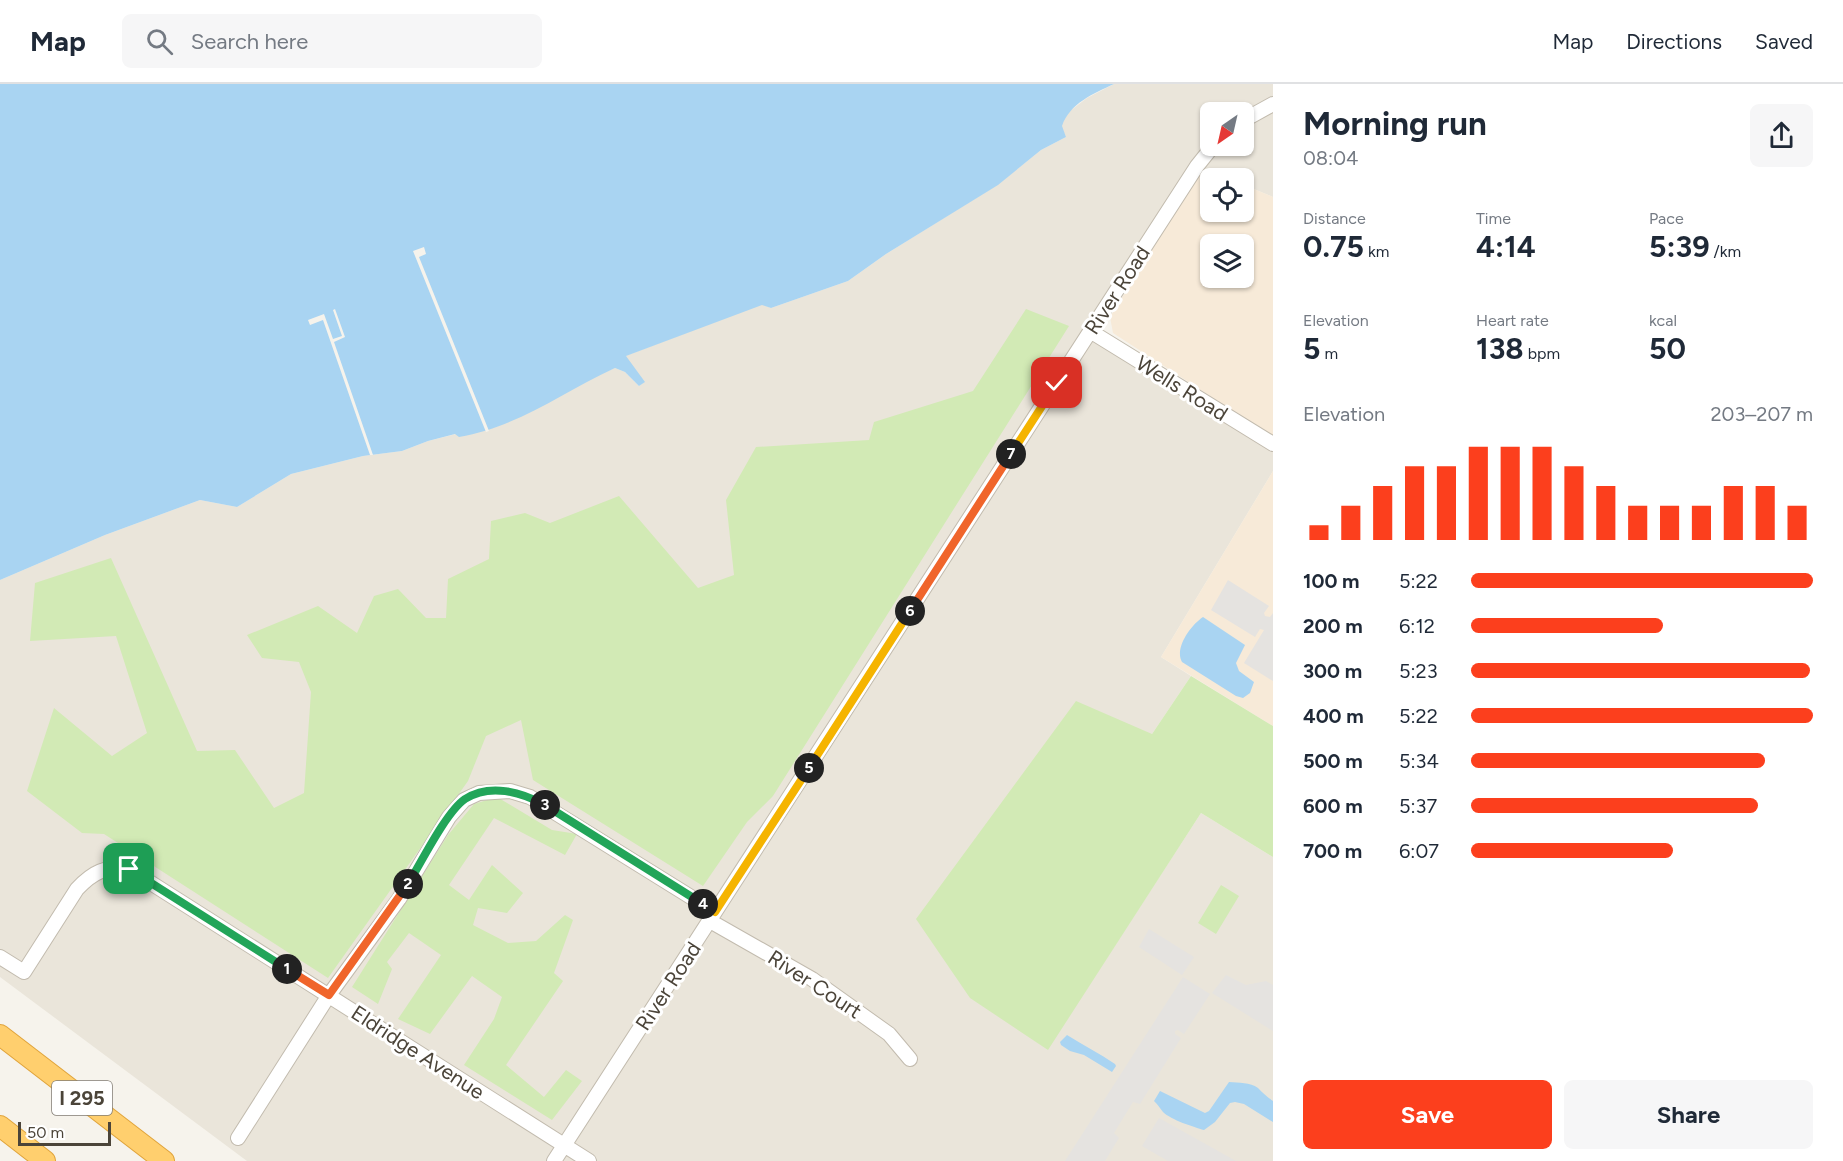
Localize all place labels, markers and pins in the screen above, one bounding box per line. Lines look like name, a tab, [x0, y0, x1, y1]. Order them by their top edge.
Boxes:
pin	[1031, 357, 1082, 408]
pin: 7	[996, 439, 1026, 469]
pin: 6	[895, 596, 925, 626]
pin: 5	[794, 753, 824, 783]
pin: 3	[530, 790, 560, 820]
pin	[103, 843, 154, 894]
pin: 2	[393, 869, 423, 899]
pin: 4	[688, 889, 718, 919]
pin: 1	[272, 954, 302, 984]

